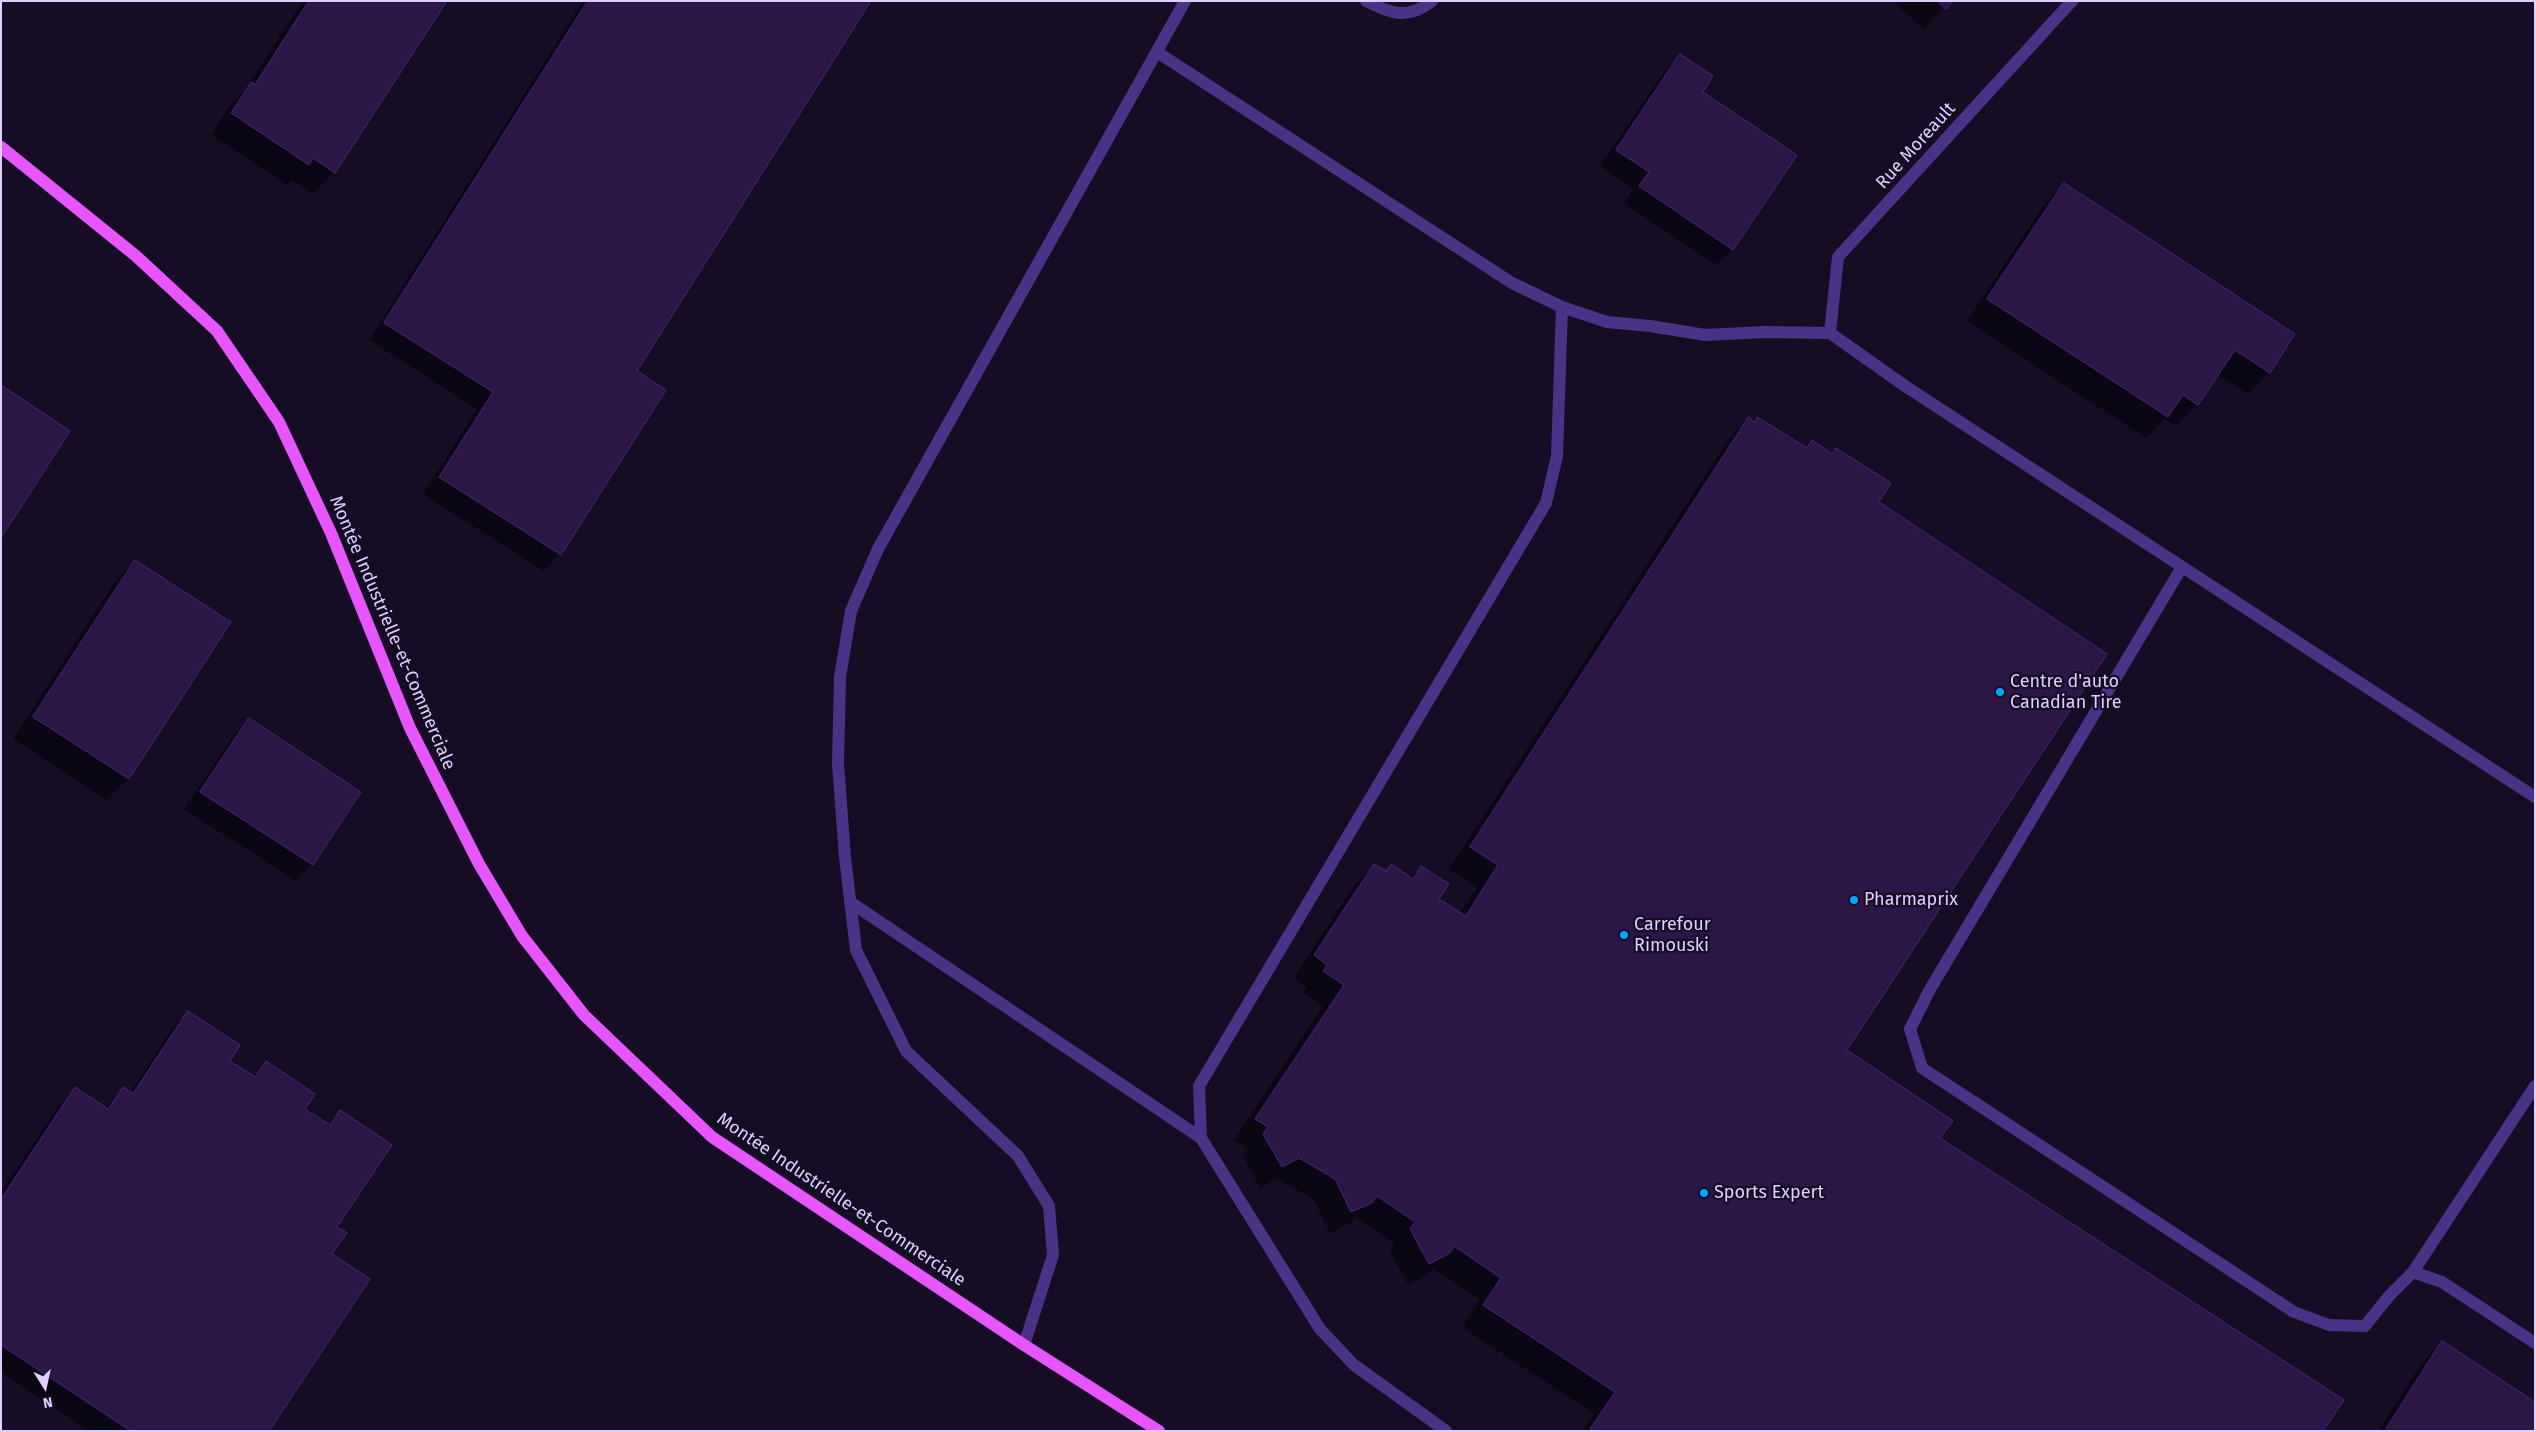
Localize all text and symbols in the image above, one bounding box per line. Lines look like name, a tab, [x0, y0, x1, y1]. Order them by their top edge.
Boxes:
street label: Rue Moreault	[1872, 98, 1960, 194]
street label: Montée Industrielle-et-Commerciale	[324, 493, 460, 773]
place label: Centre d'auto Canadian Tire	[2010, 671, 2122, 714]
marker: Centre d'auto Canadian Tire	[1994, 686, 2006, 698]
place label: Pharmaprix	[1864, 889, 1958, 911]
marker: Pharmaprix	[1848, 894, 1860, 906]
place label: Carrefour Rimouski	[1634, 914, 1711, 956]
marker: Carrefour Rimouski	[1618, 929, 1630, 941]
street label: Montée Industrielle-et-Commerciale	[712, 1108, 970, 1292]
place label: Sports Expert	[1714, 1182, 1824, 1204]
marker: Sports Expert	[1698, 1187, 1710, 1199]
north arrow	[20, 1362, 70, 1412]
text: N	[42, 1393, 54, 1411]

